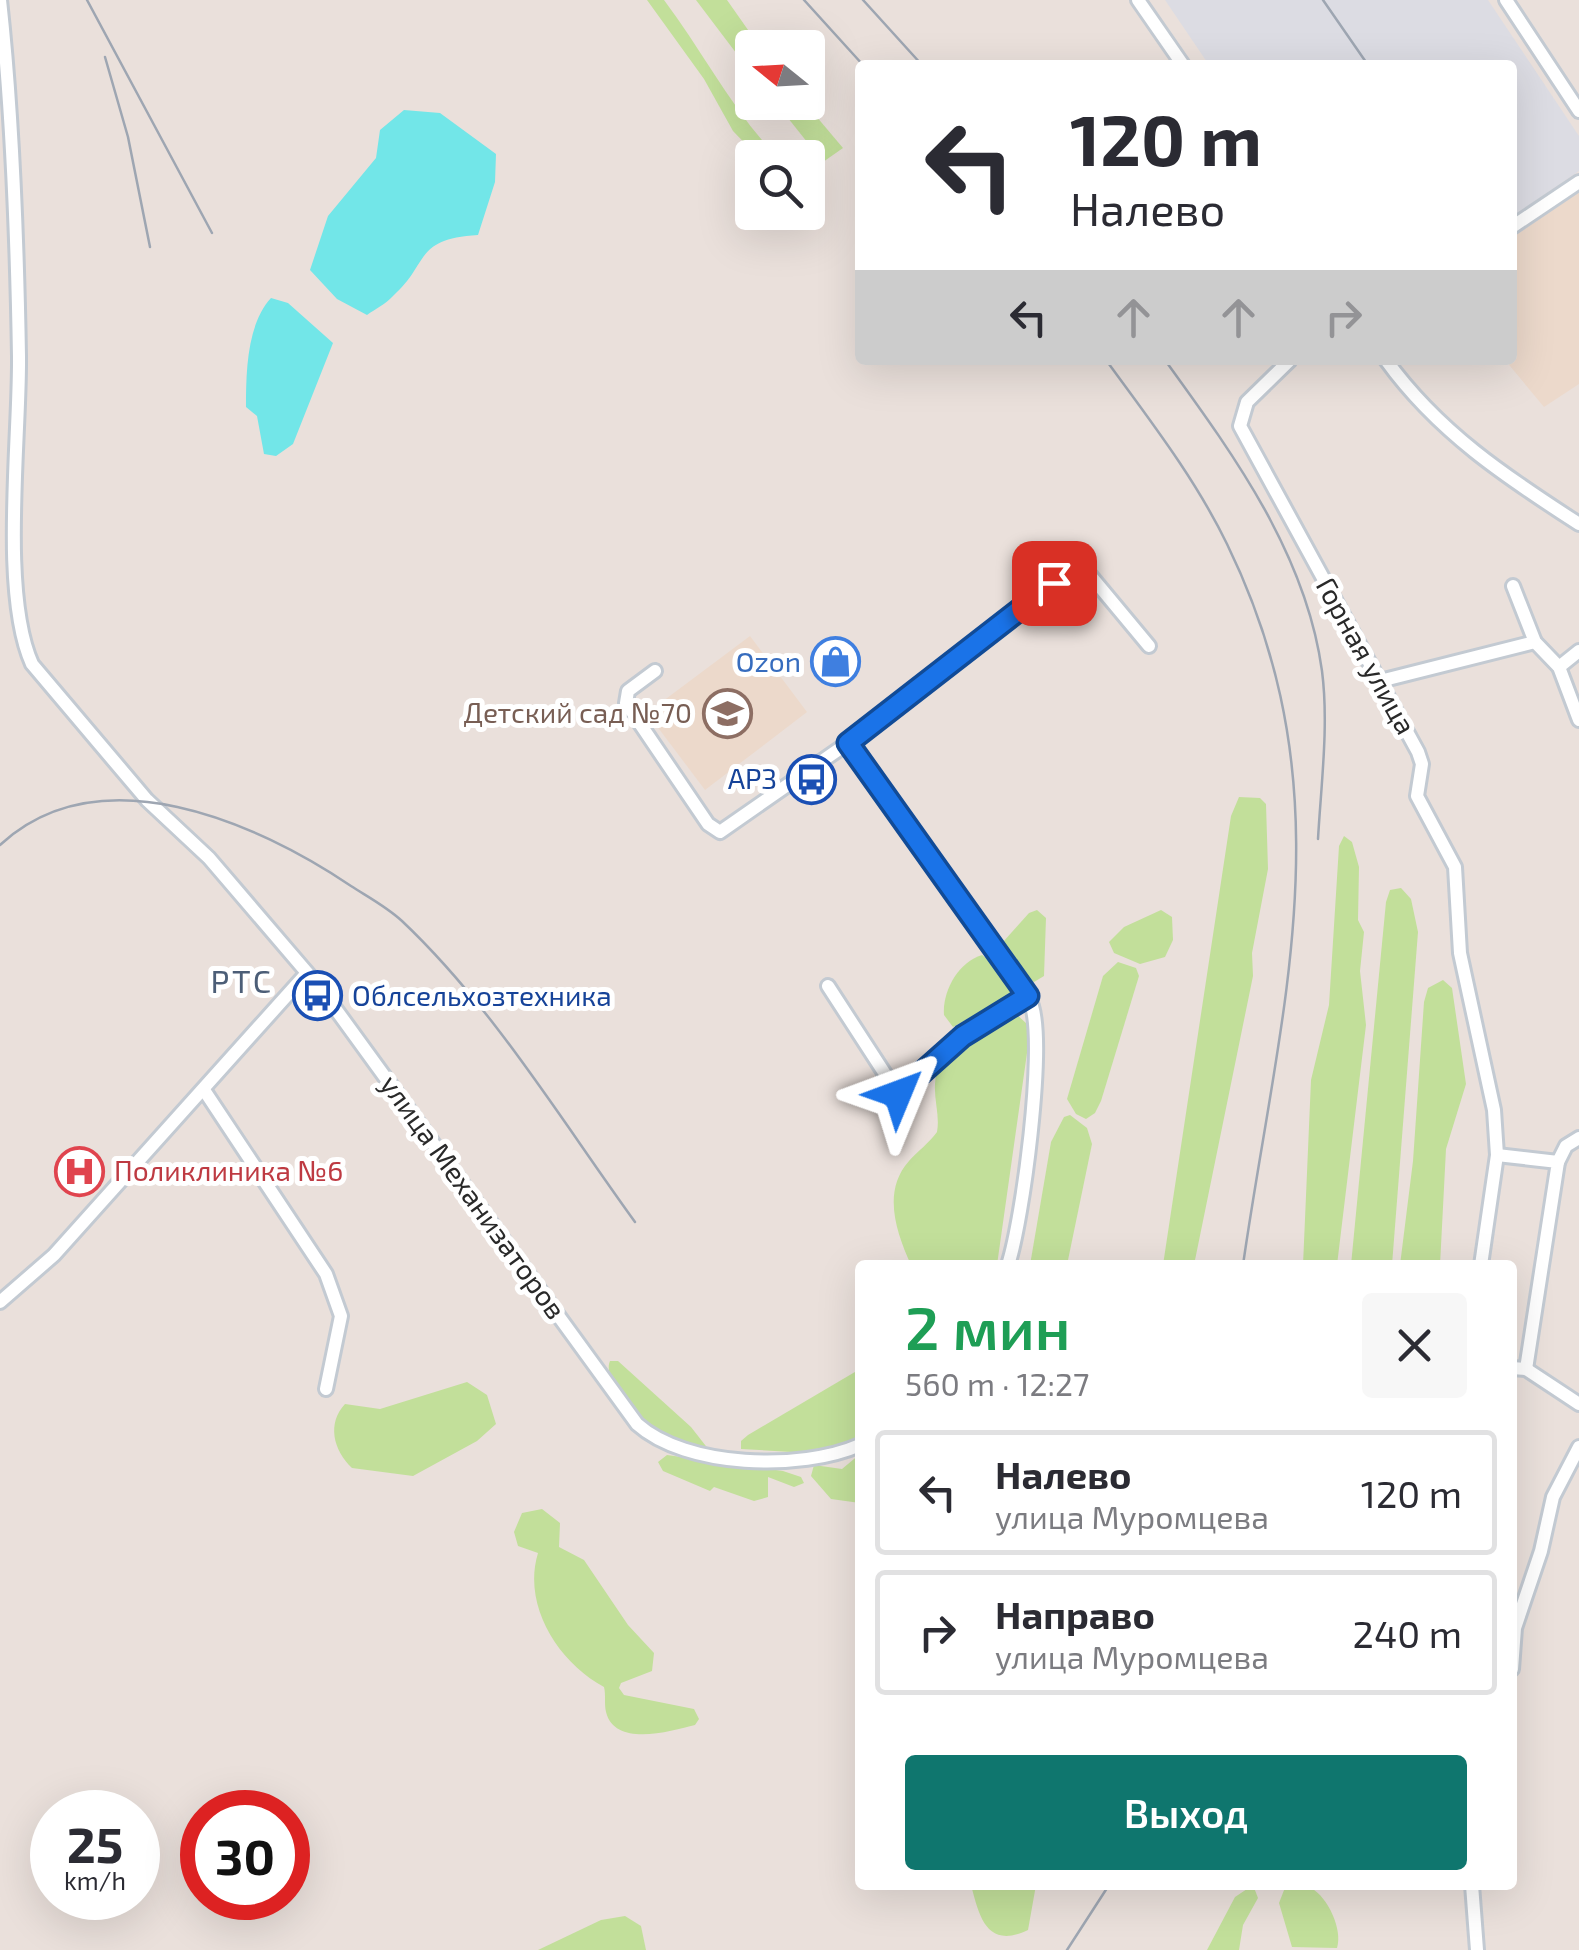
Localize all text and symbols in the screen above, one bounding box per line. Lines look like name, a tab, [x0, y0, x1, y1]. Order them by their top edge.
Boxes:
north arrow	[735, 30, 825, 120]
map controls	[735, 30, 825, 230]
text: 120 m	[1070, 96, 1262, 180]
icon: left	[905, 100, 1035, 230]
button: search	[735, 140, 825, 230]
text: Налево	[1070, 181, 1225, 235]
icon: left	[1001, 290, 1056, 345]
icon: ahead	[1106, 290, 1161, 345]
icon: ahead	[1211, 290, 1266, 345]
icon: right	[1316, 290, 1371, 345]
pin	[1012, 541, 1097, 626]
icon: arrive	[1027, 556, 1082, 611]
street label: Горная улица	[1310, 571, 1424, 740]
shop icon: Ozon	[810, 636, 862, 688]
place label: Ozon	[736, 644, 801, 678]
school or university icon: Детский сад №70	[701, 687, 753, 739]
place label: Детский сад №70	[464, 695, 692, 729]
bus stop icon: АРЗ	[786, 753, 838, 805]
place label: АРЗ	[728, 761, 777, 795]
district label: РТС	[211, 961, 273, 999]
bus stop icon: Облсельхозтехника	[291, 970, 343, 1022]
place label: Облсельхозтехника	[352, 978, 612, 1012]
position arrow	[846, 1042, 950, 1146]
street label: улица Механизаторов	[374, 1068, 574, 1325]
hospital icon: Поликлиника №6	[53, 1145, 105, 1197]
place label: Поликлиника №6	[114, 1153, 343, 1187]
text: 2 мин	[905, 1290, 1070, 1362]
button: close	[1362, 1293, 1467, 1398]
text: 560 m · 12:27	[905, 1364, 1089, 1402]
text: Налево	[995, 1451, 1131, 1497]
icon: left	[910, 1465, 965, 1520]
text: 120 m	[1361, 1470, 1462, 1516]
text: улица Муромцева	[995, 1497, 1269, 1535]
text: Направо	[995, 1591, 1155, 1637]
icon: right	[910, 1605, 965, 1660]
text: 240 m	[1353, 1610, 1462, 1656]
text: улица Муромцева	[995, 1637, 1269, 1675]
button: Выход	[905, 1755, 1467, 1870]
speed limit sign: 30	[180, 1790, 310, 1920]
text: 25	[67, 1813, 123, 1873]
text: km/h	[64, 1865, 126, 1895]

